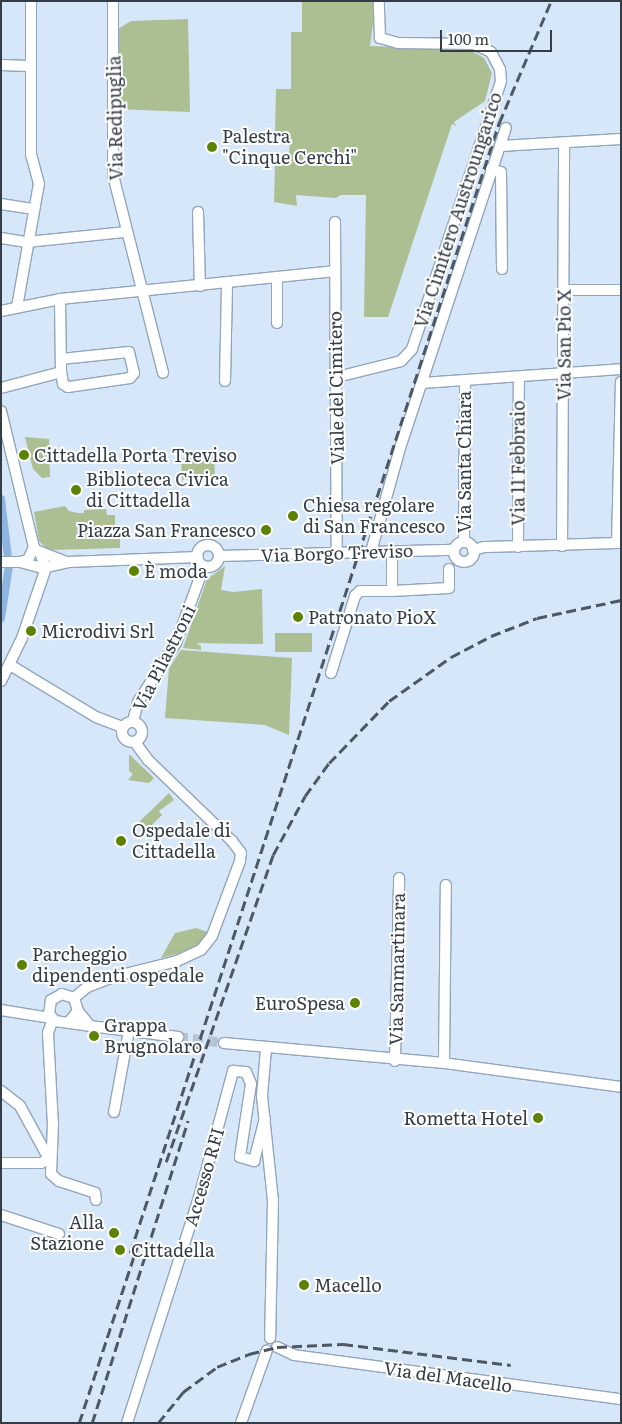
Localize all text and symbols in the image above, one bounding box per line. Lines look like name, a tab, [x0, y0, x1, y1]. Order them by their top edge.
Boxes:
scale bar	[442, 20, 554, 52]
text: 100 m	[448, 27, 489, 50]
street label: Via Redipuglia	[103, 55, 127, 181]
street label: Via Cimitero Austroungarico	[410, 89, 506, 331]
place label: Palestra "Cinque Cerchi"	[222, 126, 357, 168]
marker: Palestra "Cinque Cerchi"	[206, 141, 218, 153]
street label: Via San Pio X	[553, 289, 575, 401]
street label: Viale del Cimitero	[324, 311, 348, 465]
street label: Via Santa Chiara	[453, 391, 475, 533]
street label: Via 11 Febbraio	[507, 400, 529, 526]
place label: Cittadella Porta Treviso	[34, 444, 237, 466]
marker: Cittadella Porta Treviso	[18, 449, 30, 461]
place label: Biblioteca Civica di Cittadella	[86, 469, 229, 512]
marker: Biblioteca Civica di Cittadella	[70, 484, 82, 496]
place label: Chiesa regolare di San Francesco	[303, 495, 445, 538]
marker: Chiesa regolare di San Francesco	[287, 510, 299, 522]
place label: Piazza San Francesco	[77, 519, 256, 541]
marker: Piazza San Francesco	[260, 524, 272, 536]
street label: Via Borgo Treviso	[260, 540, 414, 566]
place label: È moda	[144, 560, 208, 582]
marker: È moda	[128, 565, 140, 577]
street label: Via Pilastroni	[128, 601, 200, 715]
place label: Patronato PioX	[308, 606, 436, 628]
marker: Patronato PioX	[292, 611, 304, 623]
place label: Microdivi Srl	[41, 620, 154, 642]
marker: Microdivi Srl	[25, 625, 37, 637]
place label: Ospedale di Cittadella	[132, 820, 231, 862]
marker: Ospedale di Cittadella	[114, 834, 128, 848]
street label: Via Sanmartinara	[385, 893, 409, 1045]
place label: Parcheggio dipendenti ospedale	[32, 944, 204, 986]
marker: Parcheggio dipendenti ospedale	[16, 959, 28, 971]
place label: EuroSpesa	[255, 992, 345, 1014]
marker: EuroSpesa	[349, 997, 361, 1009]
place label: Grappa Brugnolaro	[104, 1015, 202, 1058]
marker: Grappa Brugnolaro	[88, 1030, 100, 1042]
place label: Rometta Hotel	[404, 1107, 528, 1129]
marker: Rometta Hotel	[532, 1112, 544, 1124]
street label: Accesso RFI	[180, 1125, 228, 1229]
place label: Alla Stazione	[30, 1212, 104, 1254]
marker: Alla Stazione	[108, 1227, 120, 1239]
place label: Cittadella	[131, 1239, 215, 1261]
marker: Cittadella	[113, 1243, 127, 1257]
place label: Macello	[314, 1274, 382, 1296]
marker: Macello	[298, 1279, 310, 1291]
street label: Via del Macello	[382, 1357, 514, 1397]

